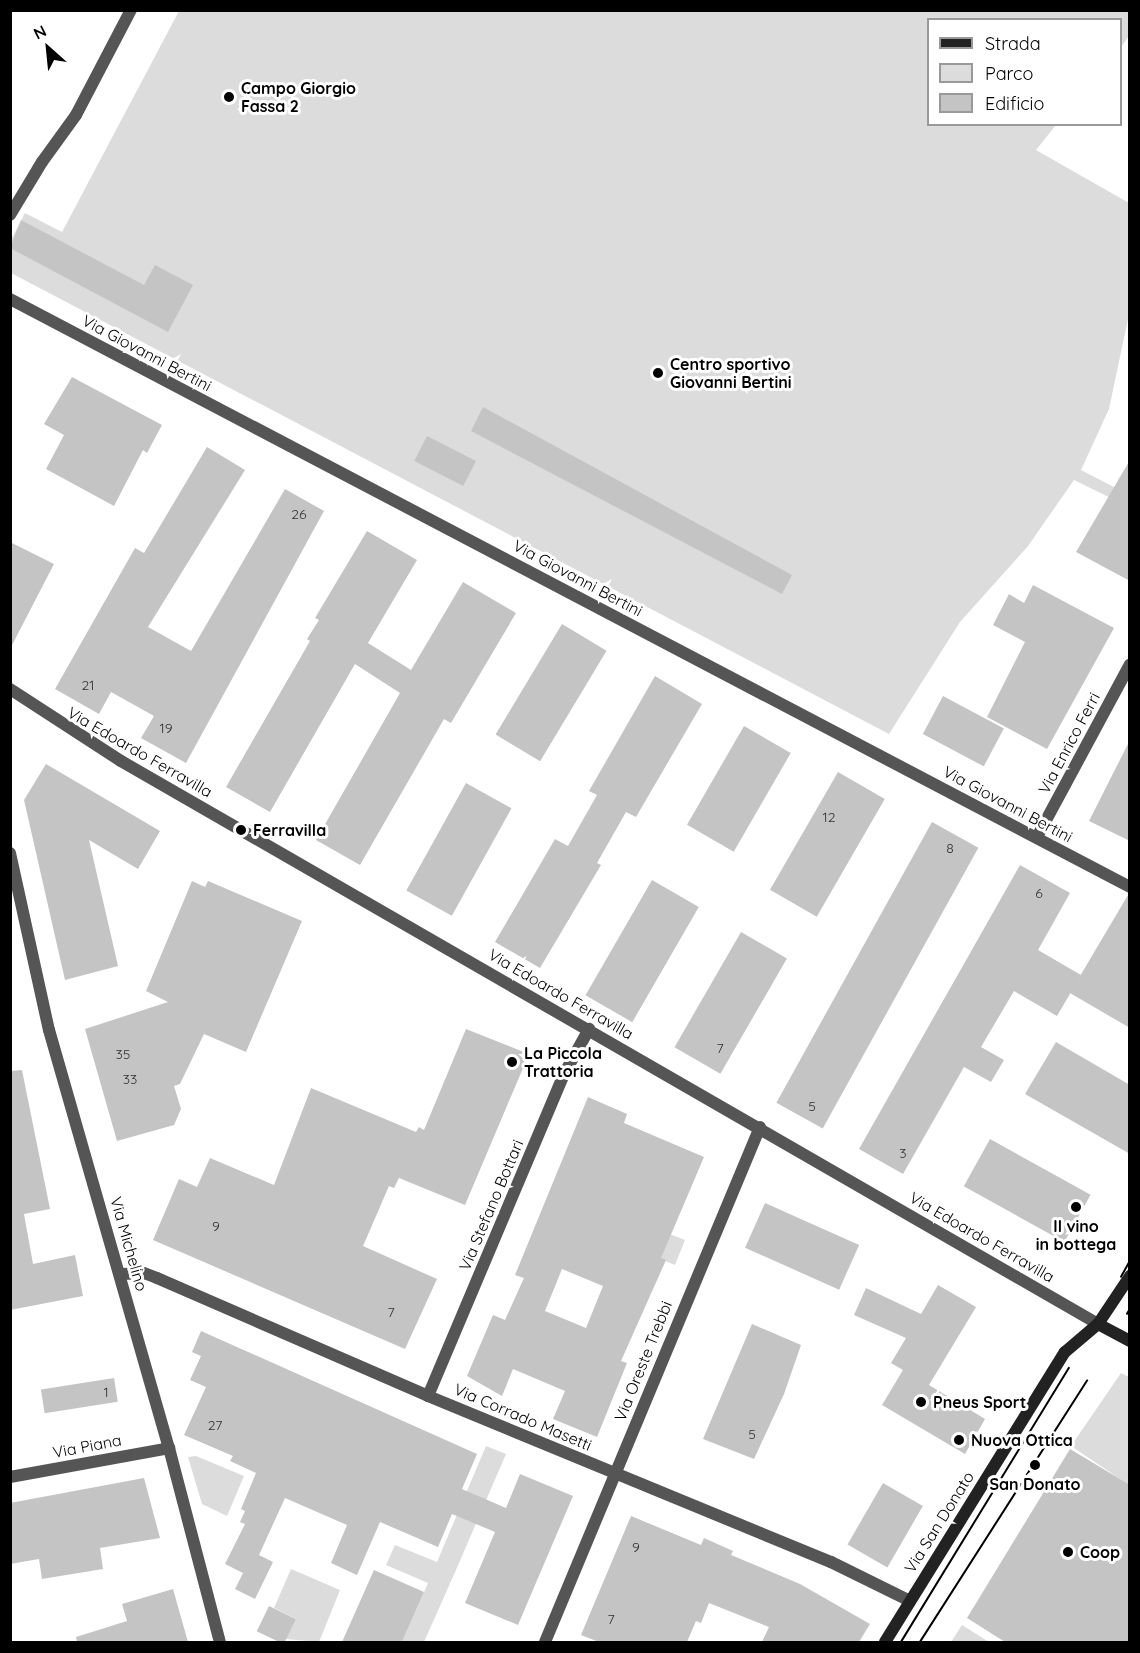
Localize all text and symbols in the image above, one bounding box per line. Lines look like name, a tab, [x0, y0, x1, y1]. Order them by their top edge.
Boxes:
north arrow	[18, 18, 78, 78]
legend	[927, 18, 1122, 126]
text: N	[30, 20, 50, 44]
text: Strada	[985, 32, 1041, 55]
text: Parco	[985, 62, 1033, 85]
place label: Campo Giorgio Fassa 2	[241, 78, 356, 116]
marker: Campo Giorgio Fassa 2	[222, 90, 236, 104]
text: Edificio	[985, 92, 1044, 115]
street label: Via Giovanni Bertini	[79, 311, 215, 395]
place label: Centro sportivo Giovanni Bertini	[670, 354, 792, 392]
marker: Centro sportivo Giovanni Bertini	[651, 366, 665, 380]
house number: 26	[291, 506, 307, 522]
street label: Via Giovanni Bertini	[510, 536, 646, 620]
house number: 21	[82, 677, 94, 693]
street label: Via Enrico Ferri	[1034, 689, 1104, 797]
street label: Via Edoardo Ferravilla	[64, 703, 216, 801]
house number: 19	[160, 720, 172, 736]
street label: Via Giovanni Bertini	[940, 762, 1076, 846]
house number: 12	[823, 809, 835, 825]
place label: Ferravilla	[253, 820, 326, 840]
marker: Ferravilla	[234, 823, 248, 837]
house number: 8	[946, 840, 954, 856]
house number: 6	[1035, 885, 1043, 901]
street label: Via Edoardo Ferravilla	[485, 945, 637, 1043]
house number: 7	[716, 1040, 724, 1056]
place label: La Piccola Trattoria	[524, 1043, 602, 1081]
house number: 35	[116, 1046, 130, 1062]
marker: La Piccola Trattoria	[505, 1055, 519, 1069]
house number: 33	[123, 1071, 137, 1087]
house number: 5	[808, 1098, 816, 1114]
street label: Via Stefano Bottari	[455, 1137, 527, 1273]
house number: 3	[899, 1145, 907, 1161]
street label: Via Edoardo Ferravilla	[906, 1188, 1058, 1286]
street label: Via Michelino	[106, 1195, 152, 1293]
marker: Il vino in bottega	[1069, 1200, 1083, 1214]
place label: Il vino in bottega	[1036, 1216, 1116, 1254]
house number: 9	[212, 1218, 220, 1234]
street label: Via Oreste Trebbi	[610, 1298, 676, 1424]
house number: 7	[387, 1304, 395, 1320]
street label: Via Corrado Masetti	[451, 1379, 595, 1455]
house number: 1	[103, 1384, 109, 1400]
place label: Pneus Sport	[933, 1392, 1026, 1412]
marker: Pneus Sport	[914, 1395, 928, 1409]
house number: 27	[208, 1417, 222, 1433]
house number: 5	[748, 1426, 756, 1442]
street label: Via Piana	[51, 1430, 123, 1462]
place label: Nuova Ottica	[971, 1430, 1073, 1450]
marker: Nuova Ottica	[952, 1433, 966, 1447]
marker: San Donato	[1028, 1458, 1042, 1472]
street label: Via San Donato	[900, 1468, 978, 1576]
place label: San Donato	[989, 1474, 1081, 1494]
house number: 9	[632, 1539, 640, 1555]
place label: Coop	[1080, 1542, 1120, 1562]
marker: Coop	[1061, 1545, 1075, 1559]
house number: 7	[607, 1611, 615, 1627]

